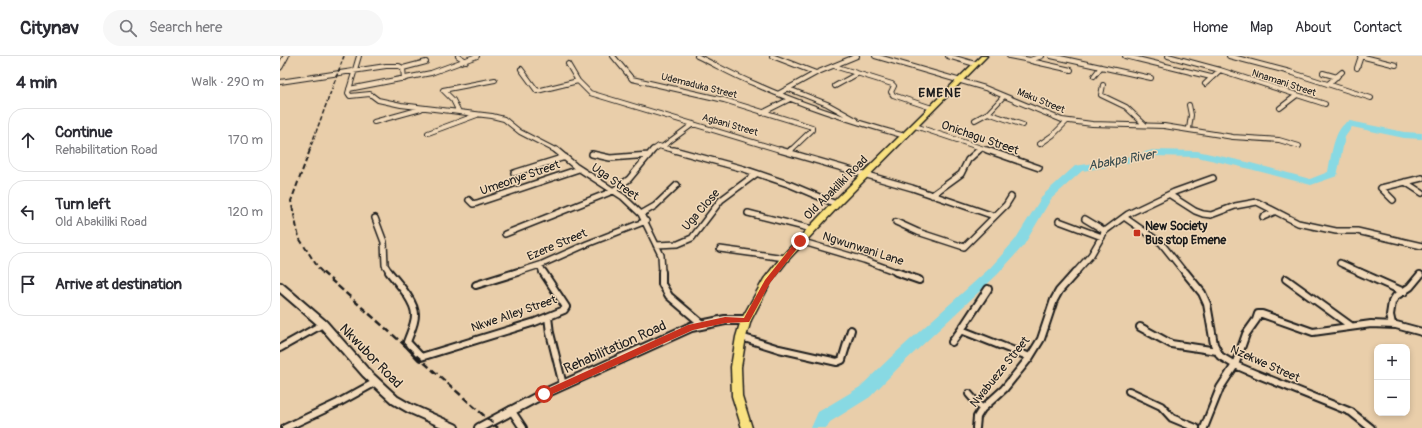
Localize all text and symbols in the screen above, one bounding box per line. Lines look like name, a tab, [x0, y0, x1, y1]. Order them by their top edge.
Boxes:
search box	[103, 10, 383, 46]
text: Citynav	[20, 16, 79, 40]
icon: search	[117, 17, 139, 39]
text: Search here	[149, 18, 222, 37]
text: Home	[1193, 19, 1228, 36]
text: Map	[1250, 19, 1273, 36]
text: About	[1295, 19, 1331, 36]
text: Contact	[1353, 19, 1402, 36]
street label: Nnamani Street	[1250, 67, 1319, 99]
street label: Udemaduka Street	[660, 71, 739, 101]
text: 4 min	[16, 72, 57, 93]
text: Walk · 290 m	[191, 74, 264, 90]
district label: EMENE	[918, 85, 962, 101]
street label: Maku Street	[1015, 86, 1067, 116]
street label: Agbani Street	[701, 111, 760, 139]
street label: Onichagu Street	[939, 118, 1021, 158]
text: Continue	[55, 123, 113, 142]
icon: ahead	[17, 129, 39, 151]
text: 170 m	[228, 132, 263, 148]
text: Rehabilitation Road	[55, 142, 158, 158]
water label: Abakpa River	[1087, 146, 1159, 174]
street label: Old Abakiliki Road	[801, 153, 871, 223]
street label: Umeonye Street	[478, 157, 562, 199]
street label: Uga Street	[588, 160, 642, 204]
street label: Uga Close	[679, 186, 723, 234]
text: Turn left	[55, 195, 111, 214]
icon: left	[17, 201, 39, 223]
text: 120 m	[227, 204, 263, 220]
text: Old Abakiliki Road	[55, 214, 147, 230]
place label: New Society Bus stop Emene	[1145, 219, 1227, 248]
street label: Ezere Street	[525, 226, 589, 264]
marker: New Society Bus stop Emene	[1132, 228, 1142, 238]
street label: Ngwunwani Lane	[820, 229, 906, 269]
route end	[791, 232, 809, 250]
icon: arrive	[17, 273, 39, 295]
text: Arrive at destination	[55, 275, 182, 294]
street label: Nkwe Alley Street	[469, 292, 559, 336]
street label: Rehabilitation Road	[561, 317, 669, 377]
street label: Nkwubor Road	[336, 320, 406, 392]
street label: Nwabueze Street	[967, 333, 1033, 411]
street label: Nzekwe Street	[1228, 342, 1302, 386]
map controls	[1374, 344, 1410, 416]
button: +	[1374, 344, 1410, 380]
button: −	[1374, 380, 1410, 416]
route start	[535, 385, 553, 403]

